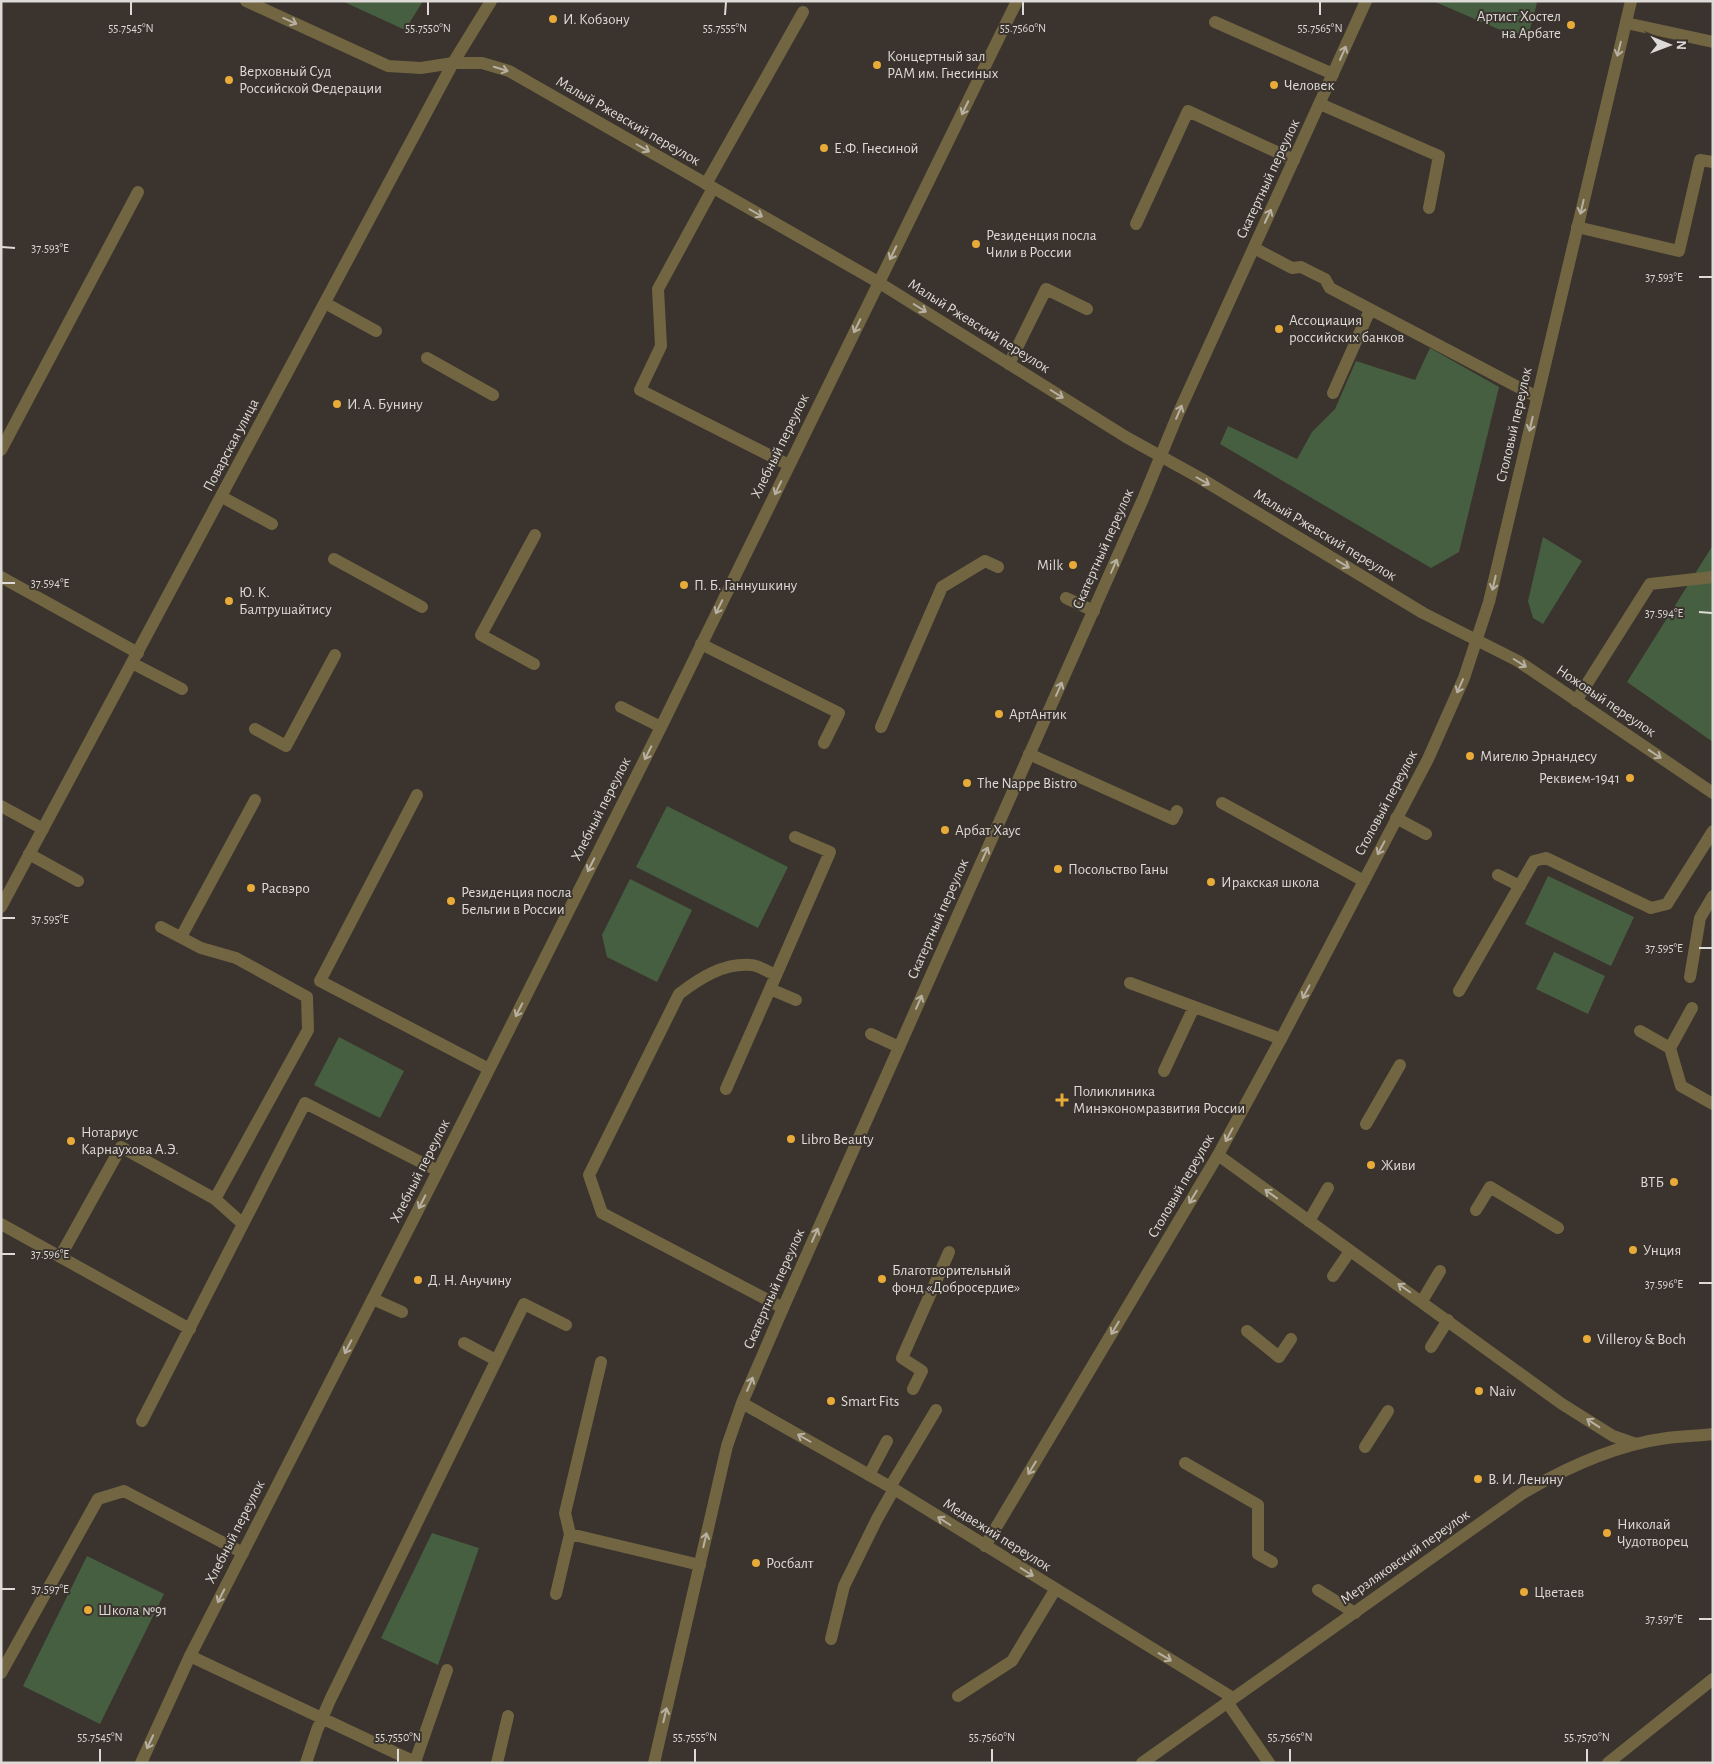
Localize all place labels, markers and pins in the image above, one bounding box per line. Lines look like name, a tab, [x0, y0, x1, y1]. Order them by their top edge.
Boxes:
place label: Артист Хостел на Арбате	[1477, 9, 1561, 41]
place label: И. Кобзону	[563, 12, 630, 27]
marker: И. Кобзону	[547, 13, 559, 25]
marker: Артист Хостел на Арбате	[1565, 19, 1577, 31]
place label: Концертный зал РАМ им. Гнесиных	[887, 49, 999, 81]
marker: Концертный зал РАМ им. Гнесиных	[871, 59, 883, 71]
place label: Верховный Суд Российской Федерации	[239, 64, 382, 96]
marker: Верховный Суд Российской Федерации	[223, 74, 235, 86]
place label: Человек	[1284, 78, 1334, 93]
marker: Человек	[1268, 79, 1280, 91]
place label: Е.Ф. Гнесиной	[834, 141, 918, 156]
marker: Е.Ф. Гнесиной	[818, 142, 830, 154]
place label: Резиденция посла Чили в России	[986, 228, 1097, 260]
marker: Резиденция посла Чили в России	[970, 238, 982, 250]
place label: Ассоциация российских банков	[1289, 313, 1404, 345]
marker: Ассоциация российских банков	[1273, 323, 1285, 335]
place label: И. А. Бунину	[347, 397, 423, 412]
marker: И. А. Бунину	[331, 398, 343, 410]
place label: Milk	[1037, 558, 1063, 573]
marker: Milk	[1067, 559, 1079, 571]
place label: П. Б. Ганнушкину	[694, 578, 798, 593]
marker: П. Б. Ганнушкину	[678, 579, 690, 591]
place label: Ю. К. Балтрушайтису	[239, 585, 332, 617]
marker: Ю. К. Балтрушайтису	[223, 595, 235, 607]
place label: АртАнтик	[1009, 707, 1067, 722]
marker: АртАнтик	[993, 708, 1005, 720]
place label: Мигелю Эрнандесу	[1480, 749, 1598, 764]
marker: Мигелю Эрнандесу	[1464, 750, 1476, 762]
place label: Реквием-1941	[1539, 771, 1620, 786]
marker: Реквием-1941	[1624, 772, 1636, 784]
place label: The Nappe Bistro	[977, 776, 1077, 791]
marker: The Nappe Bistro	[961, 777, 973, 789]
place label: Арбат Хаус	[955, 823, 1021, 838]
marker: Арбат Хаус	[939, 824, 951, 836]
place label: Посольство Ганы	[1068, 862, 1168, 877]
marker: Посольство Ганы	[1052, 863, 1064, 875]
place label: Иракская школа	[1221, 875, 1320, 890]
marker: Иракская школа	[1205, 876, 1217, 888]
place label: Расвэро	[261, 881, 310, 896]
marker: Расвэро	[245, 882, 257, 894]
place label: Резиденция посла Бельгии в России	[461, 885, 572, 917]
marker: Резиденция посла Бельгии в России	[445, 895, 457, 907]
place label: Поликлиника Минэкономразвития России	[1073, 1084, 1245, 1116]
marker: Поликлиника Минэкономразвития России	[1055, 1093, 1069, 1107]
place label: Нотариус Карнаухова А.Э.	[81, 1125, 179, 1157]
place label: Libro Beauty	[801, 1132, 874, 1147]
marker: Libro Beauty	[785, 1133, 797, 1145]
marker: Нотариус Карнаухова А.Э.	[65, 1135, 77, 1147]
place label: Живи	[1381, 1158, 1416, 1173]
marker: Живи	[1365, 1159, 1377, 1171]
place label: ВТБ	[1640, 1175, 1664, 1190]
marker: ВТБ	[1668, 1176, 1680, 1188]
place label: Унция	[1643, 1243, 1681, 1258]
marker: Унция	[1627, 1244, 1639, 1256]
place label: Благотворительный фонд «Добросердие»	[892, 1263, 1020, 1295]
place label: Д. Н. Анучину	[428, 1273, 512, 1288]
marker: Благотворительный фонд «Добросердие»	[876, 1273, 888, 1285]
marker: Д. Н. Анучину	[412, 1274, 424, 1286]
place label: Villeroy & Boch	[1597, 1332, 1686, 1347]
marker: Villeroy & Boch	[1581, 1333, 1593, 1345]
place label: Naiv	[1489, 1384, 1516, 1399]
marker: Naiv	[1473, 1385, 1485, 1397]
place label: Smart Fits	[841, 1394, 899, 1409]
marker: Smart Fits	[825, 1395, 837, 1407]
place label: В. И. Ленину	[1488, 1472, 1564, 1487]
marker: В. И. Ленину	[1472, 1473, 1484, 1485]
place label: Николай Чудотворец	[1617, 1517, 1688, 1549]
marker: Николай Чудотворец	[1601, 1527, 1613, 1539]
place label: Росбалт	[766, 1556, 814, 1571]
marker: Росбалт	[750, 1557, 762, 1569]
place label: Цветаев	[1534, 1585, 1584, 1600]
marker: Цветаев	[1518, 1586, 1530, 1598]
place label: Школа №91	[98, 1603, 167, 1618]
marker: Школа №91	[82, 1604, 94, 1616]

